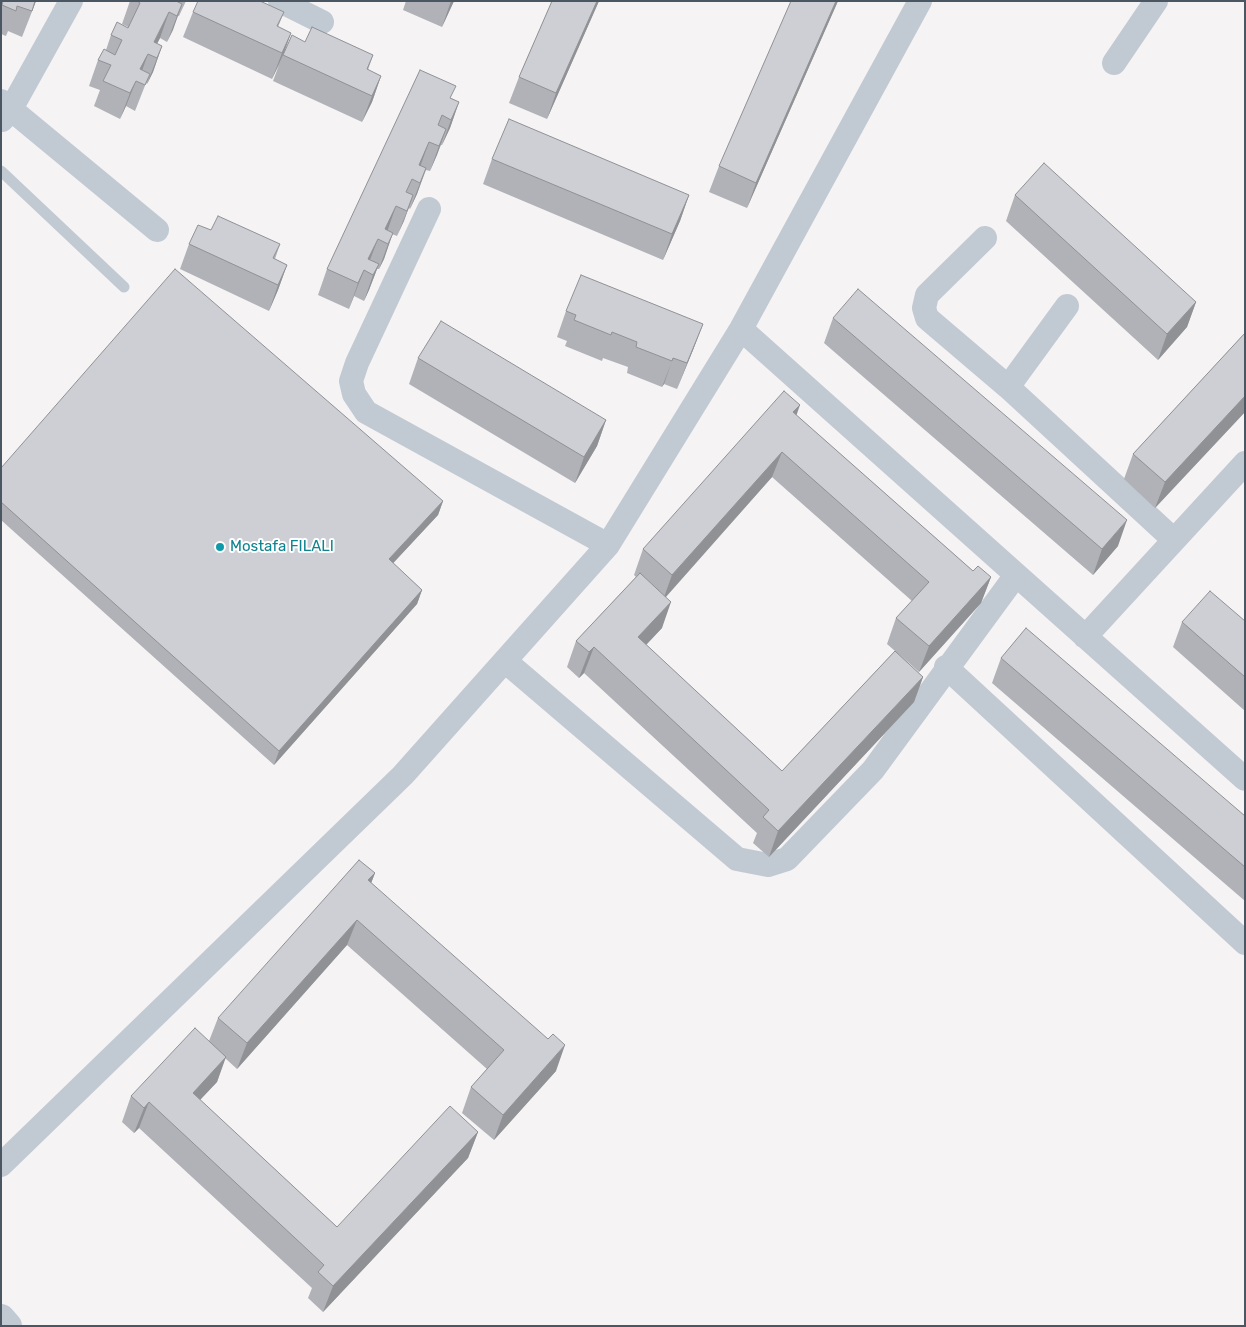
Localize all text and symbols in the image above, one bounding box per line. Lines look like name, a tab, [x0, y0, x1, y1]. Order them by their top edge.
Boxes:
place label: Mostafa FILALI	[230, 538, 334, 556]
marker: Mostafa FILALI	[214, 541, 226, 553]

